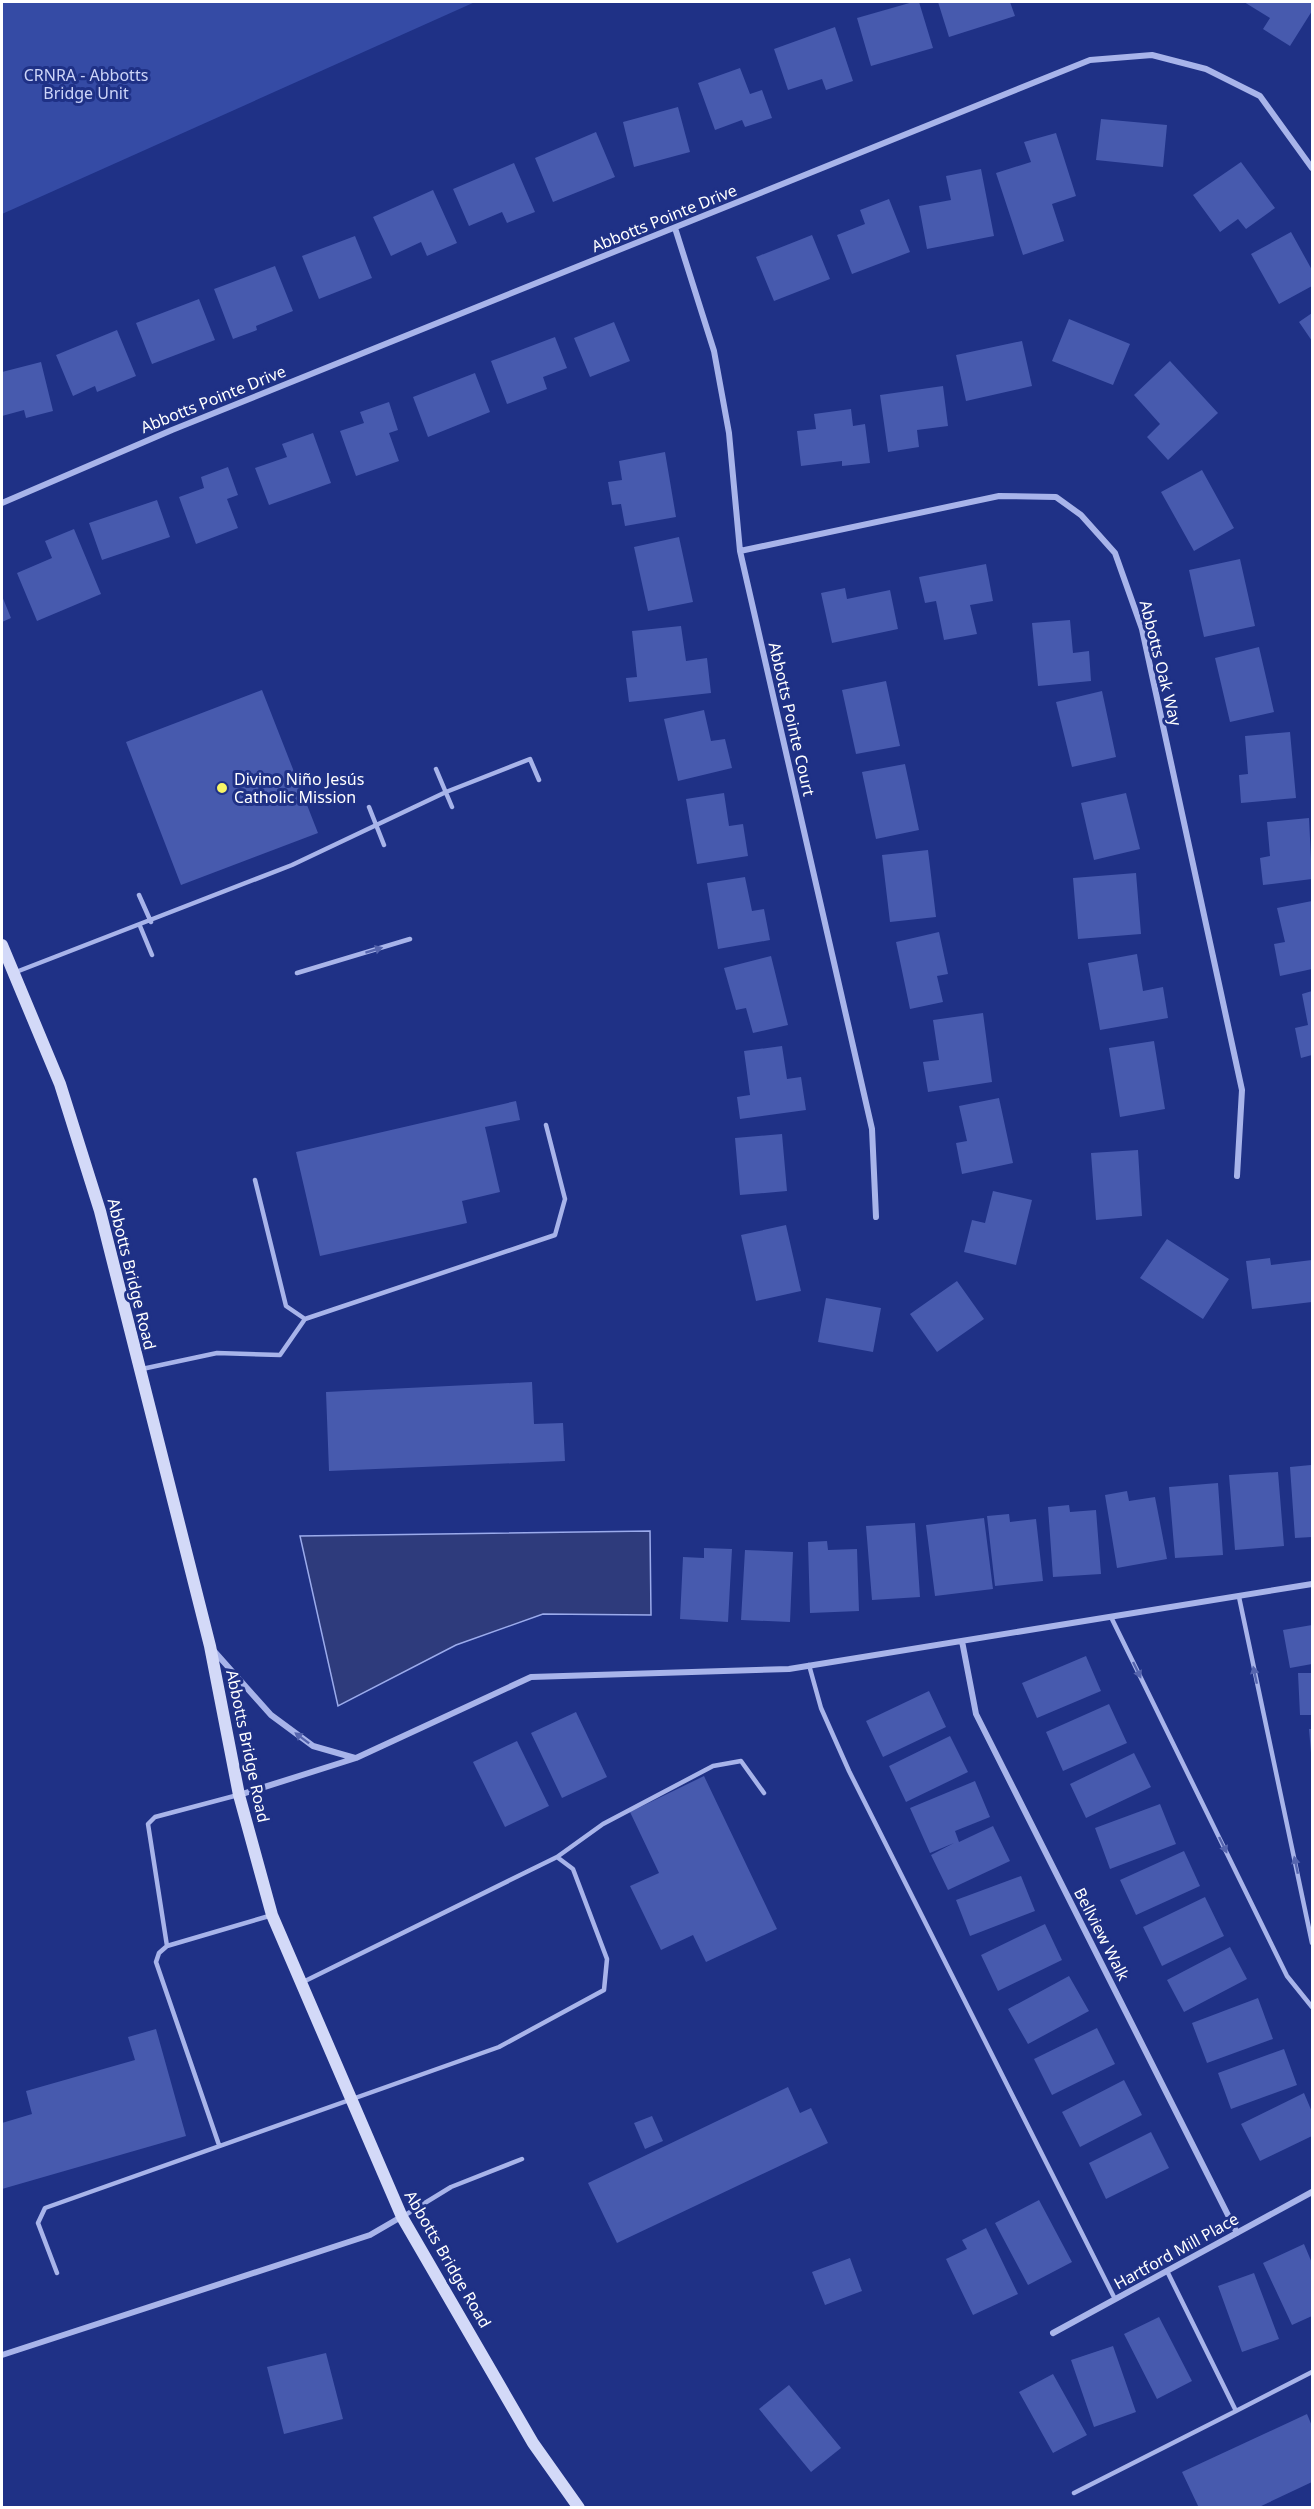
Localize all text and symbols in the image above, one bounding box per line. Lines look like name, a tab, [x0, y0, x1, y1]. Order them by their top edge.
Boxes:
park label: CRNRA - Abbotts Bridge Unit	[24, 64, 148, 104]
street label: Abbotts Pointe Drive	[588, 179, 740, 257]
street label: Abbotts Pointe Drive	[137, 360, 289, 438]
street label: Abbotts Oak Way	[1135, 598, 1187, 729]
street label: Abbotts Pointe Court	[764, 640, 820, 798]
place label: Divino Niño Jesús Catholic Mission	[234, 768, 364, 808]
marker: Divino Niño Jesús Catholic Mission	[215, 781, 229, 795]
one-way arrow	[365, 945, 383, 954]
street label: Abbotts Bridge Road	[103, 1196, 161, 1352]
one-way arrow	[1132, 1661, 1141, 1678]
one-way arrow	[1250, 1665, 1259, 1684]
street label: Abbotts Bridge Road	[221, 1668, 275, 1824]
one-way arrow	[294, 1732, 309, 1744]
one-way arrow	[1218, 1836, 1227, 1853]
one-way arrow	[1291, 1856, 1300, 1875]
street label: Bellview Walk	[1069, 1884, 1135, 1985]
street label: Abbotts Bridge Road	[400, 2186, 496, 2332]
street label: Hartford Mill Place	[1110, 2208, 1242, 2294]

